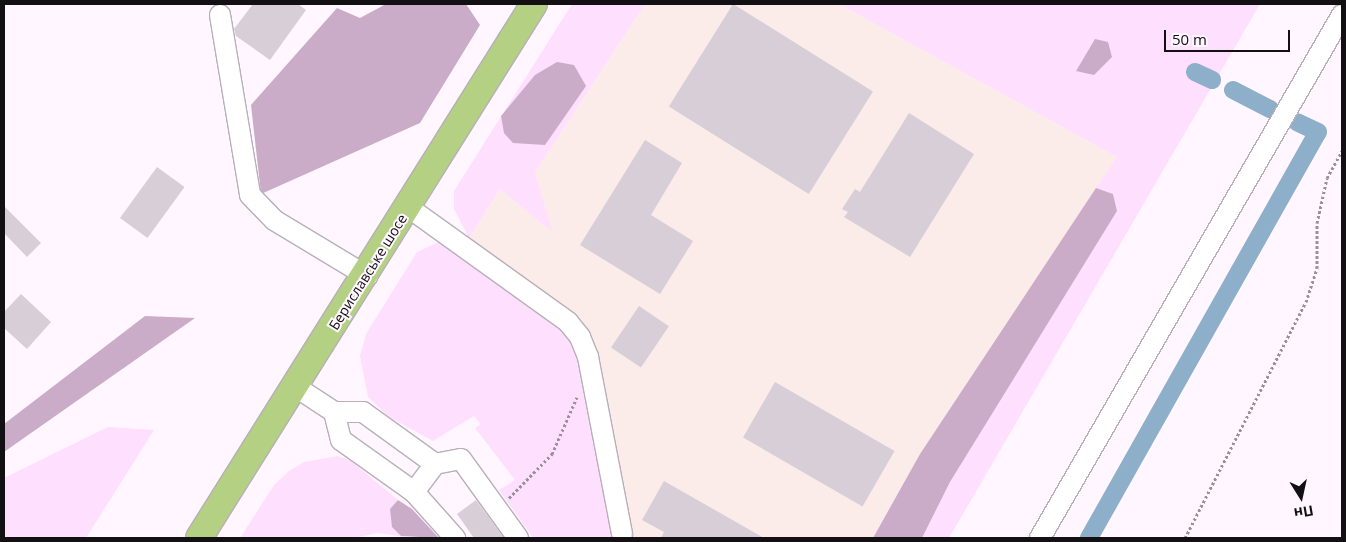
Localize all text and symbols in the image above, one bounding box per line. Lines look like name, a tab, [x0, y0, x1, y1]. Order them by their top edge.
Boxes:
scale bar	[1166, 20, 1292, 52]
text: 50 m	[1172, 29, 1207, 49]
street label: Бериславське шосе	[325, 211, 411, 333]
north arrow	[1276, 472, 1326, 522]
text: Пн	[1292, 501, 1315, 523]

